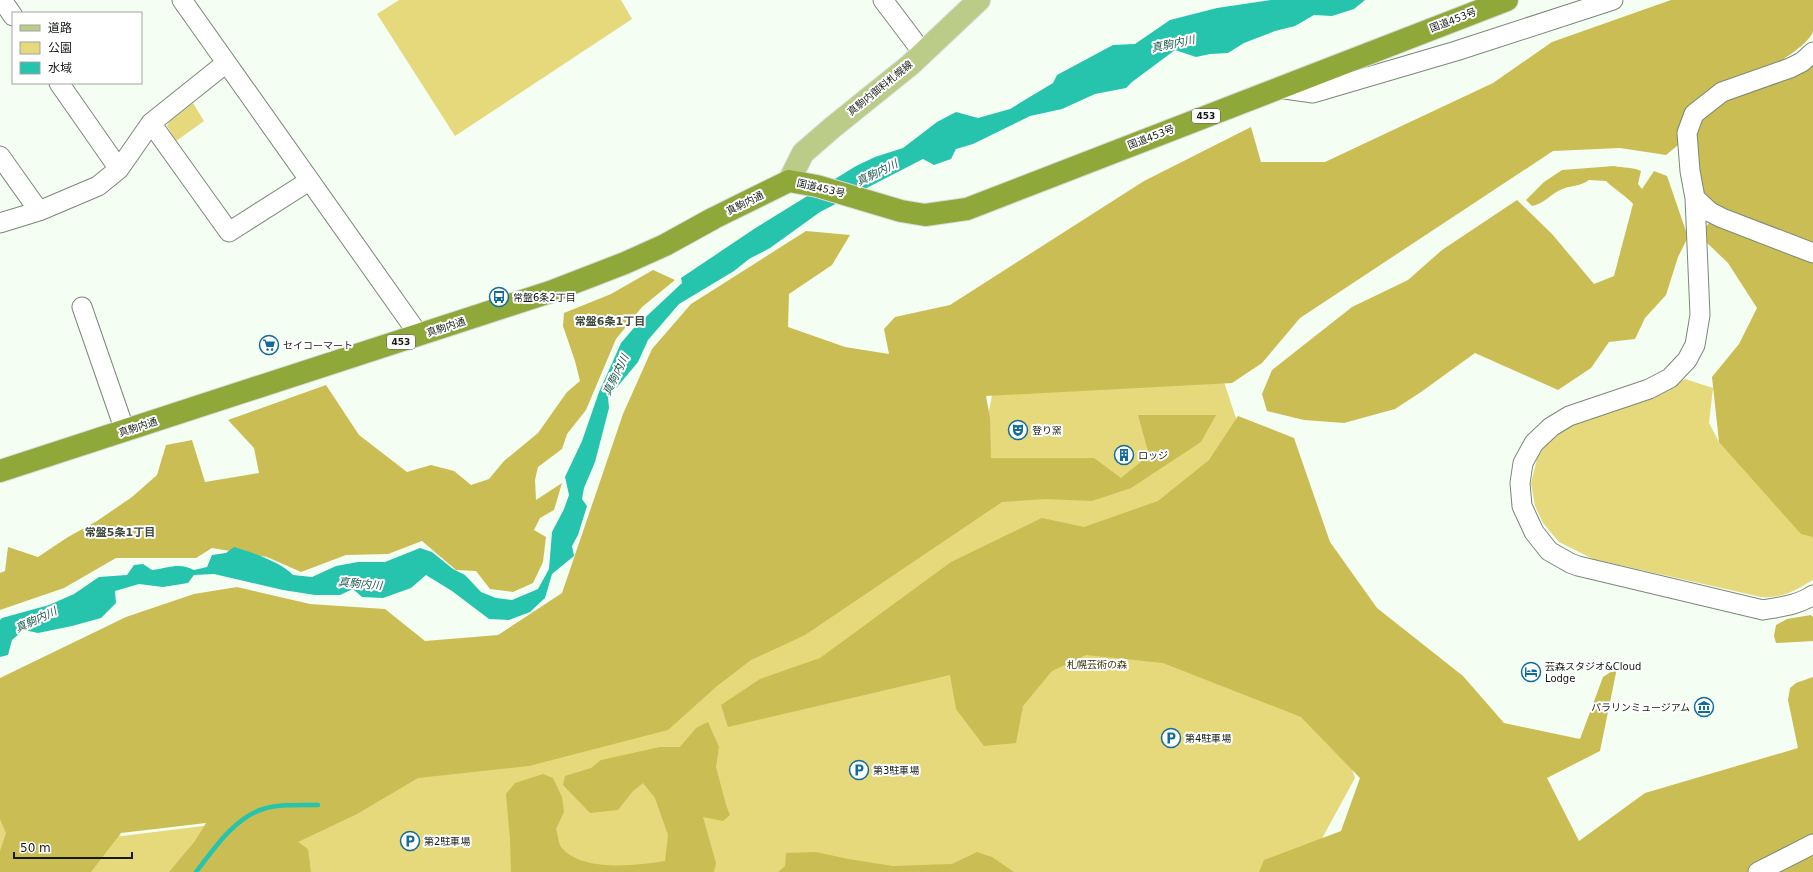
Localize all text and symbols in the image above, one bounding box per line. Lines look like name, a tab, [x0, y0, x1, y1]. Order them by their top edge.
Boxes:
street label: 国道453号	[1428, 6, 1478, 34]
legend	[12, 12, 142, 84]
text: 道路	[48, 21, 72, 35]
water label: 真駒内川	[1150, 33, 1197, 55]
text: 公園	[48, 41, 72, 55]
street label: 真駒内御料札幌線	[845, 59, 915, 117]
text: 水域	[48, 61, 72, 75]
road number: 453	[1192, 109, 1220, 123]
street label: 国道453号	[1126, 123, 1176, 151]
water label: 真駒内川	[854, 157, 901, 188]
street label: 国道453号	[796, 177, 846, 199]
street label: 真駒内通	[725, 189, 765, 217]
bus stop icon: 常盤6条2丁目	[488, 286, 510, 308]
place label: 常盤6条2丁目	[513, 292, 576, 303]
district label: 常盤6条1丁目	[575, 315, 645, 328]
street label: 真駒内通	[425, 316, 467, 338]
supermarket icon: セイコーマート	[258, 334, 280, 356]
road number: 453	[387, 335, 415, 349]
place label: セイコーマート	[283, 340, 353, 351]
water label: 真駒内川	[601, 351, 632, 398]
street label: 真駒内通	[117, 416, 159, 438]
theatre icon: 登り窯	[1007, 419, 1029, 441]
place label: 登り窯	[1032, 425, 1062, 436]
building icon: ロッジ	[1113, 444, 1135, 466]
place label: ロッジ	[1138, 450, 1168, 461]
district label: 常盤5条1丁目	[85, 526, 155, 539]
water label: 真駒内川	[338, 576, 383, 592]
water label: 真駒内川	[13, 604, 60, 635]
park label: 札幌芸術の森	[1067, 659, 1127, 670]
hotel icon: 芸森スタジオ&Cloud Lodge	[1520, 661, 1542, 683]
place label: 芸森スタジオ&Cloud Lodge	[1545, 661, 1641, 684]
museum icon: パラリンミュージアム	[1693, 696, 1715, 718]
place label: パラリンミュージアム	[1591, 702, 1690, 713]
parking icon: 第4駐車場	[1160, 727, 1182, 749]
place label: 第4駐車場	[1185, 733, 1231, 744]
parking icon: 第3駐車場	[848, 759, 870, 781]
place label: 第3駐車場	[873, 765, 919, 776]
parking icon: 第2駐車場	[399, 830, 421, 852]
scale bar	[14, 834, 132, 860]
place label: 第2駐車場	[424, 836, 470, 847]
text: 50 m	[20, 841, 51, 855]

